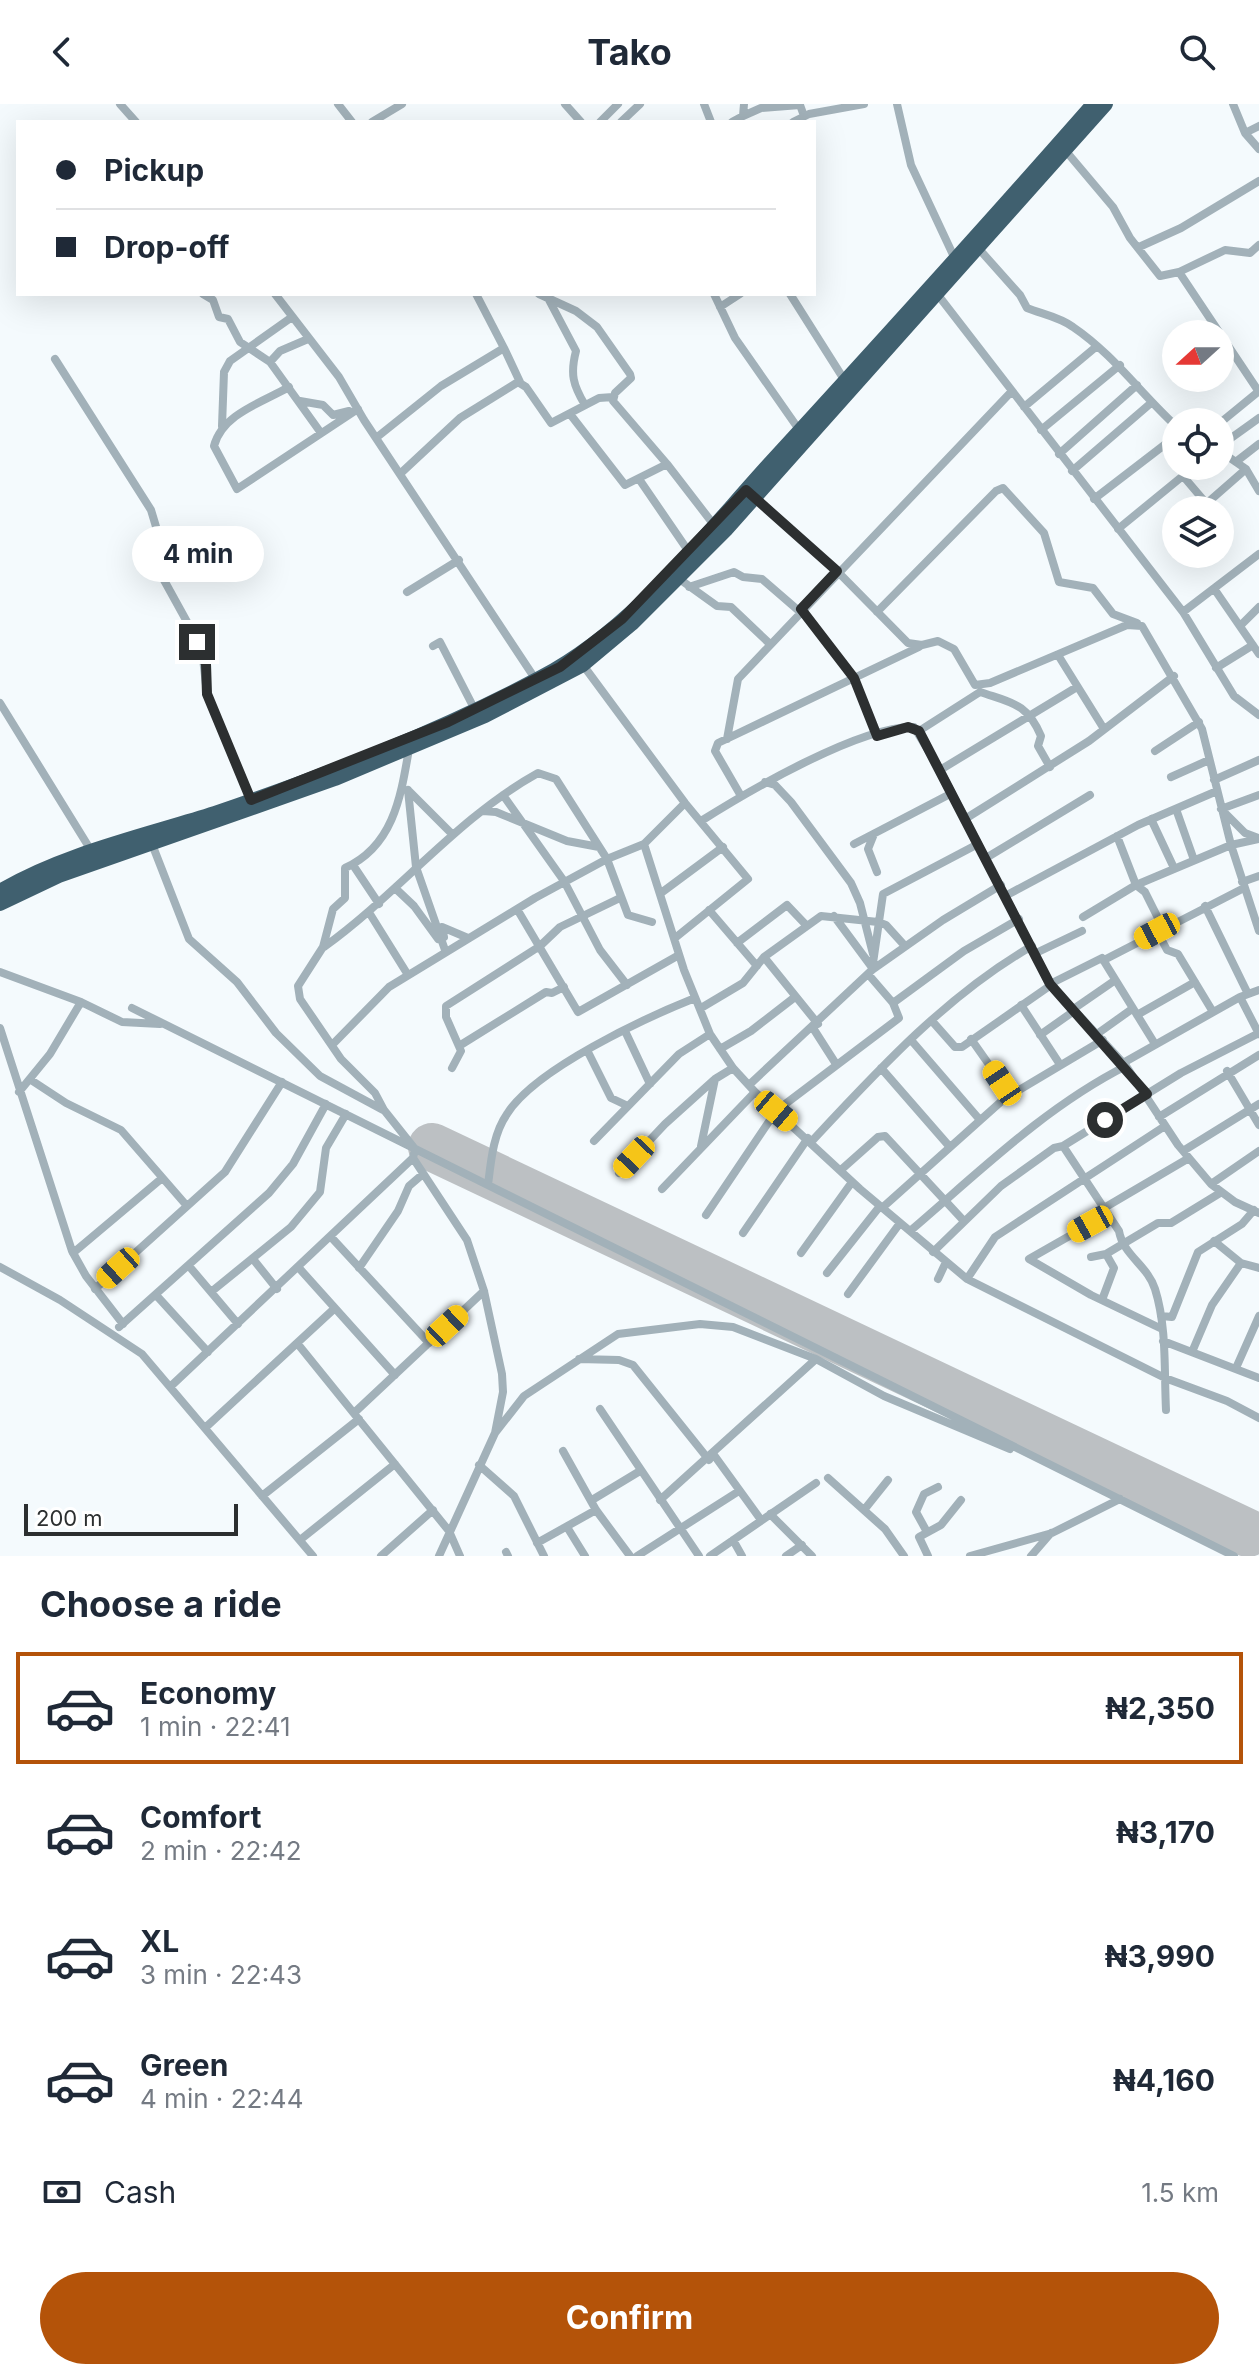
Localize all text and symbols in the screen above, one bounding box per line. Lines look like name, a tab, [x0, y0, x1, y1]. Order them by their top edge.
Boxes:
icon: back	[40, 30, 84, 74]
text: Tako	[587, 30, 672, 74]
icon: search	[1175, 30, 1219, 74]
text: Pickup	[104, 152, 204, 188]
text: Drop-off	[104, 229, 230, 265]
north arrow	[1162, 320, 1234, 392]
map controls	[1162, 320, 1234, 568]
button: locate	[1162, 408, 1234, 480]
button: layers	[1162, 496, 1234, 568]
callout: 4 min	[131, 526, 263, 582]
text: 4 min	[163, 538, 233, 569]
route end	[179, 624, 215, 660]
car	[1130, 909, 1184, 953]
car	[979, 1056, 1025, 1110]
car	[750, 1086, 802, 1136]
route start	[1087, 1102, 1123, 1138]
car	[609, 1131, 659, 1183]
car	[1063, 1202, 1117, 1246]
car	[92, 1243, 144, 1293]
car	[421, 1301, 473, 1351]
scale bar	[24, 1500, 238, 1536]
text: 200 m	[36, 1505, 103, 1531]
text: Choose a ride	[40, 1582, 282, 1626]
icon: car	[44, 1672, 116, 1744]
text: Economy	[140, 1675, 276, 1711]
text: ₦2,350	[1105, 1690, 1215, 1726]
text: 1 min · 22:41	[140, 1711, 291, 1742]
icon: car	[44, 1796, 116, 1868]
text: Comfort	[140, 1799, 261, 1835]
text: ₦3,170	[1116, 1814, 1215, 1850]
text: 2 min · 22:42	[140, 1835, 302, 1866]
icon: car	[44, 1920, 116, 1992]
text: XL	[140, 1923, 179, 1959]
text: ₦3,990	[1105, 1938, 1215, 1974]
text: 3 min · 22:43	[140, 1959, 302, 1990]
icon: car	[44, 2044, 116, 2116]
text: Green	[140, 2047, 228, 2083]
text: ₦4,160	[1113, 2062, 1215, 2098]
text: 4 min · 22:44	[140, 2083, 303, 2114]
icon: cash	[40, 2170, 84, 2214]
text: Cash	[104, 2174, 176, 2210]
text: 1.5 km	[1141, 2177, 1219, 2208]
button: Confirm	[40, 2272, 1219, 2364]

